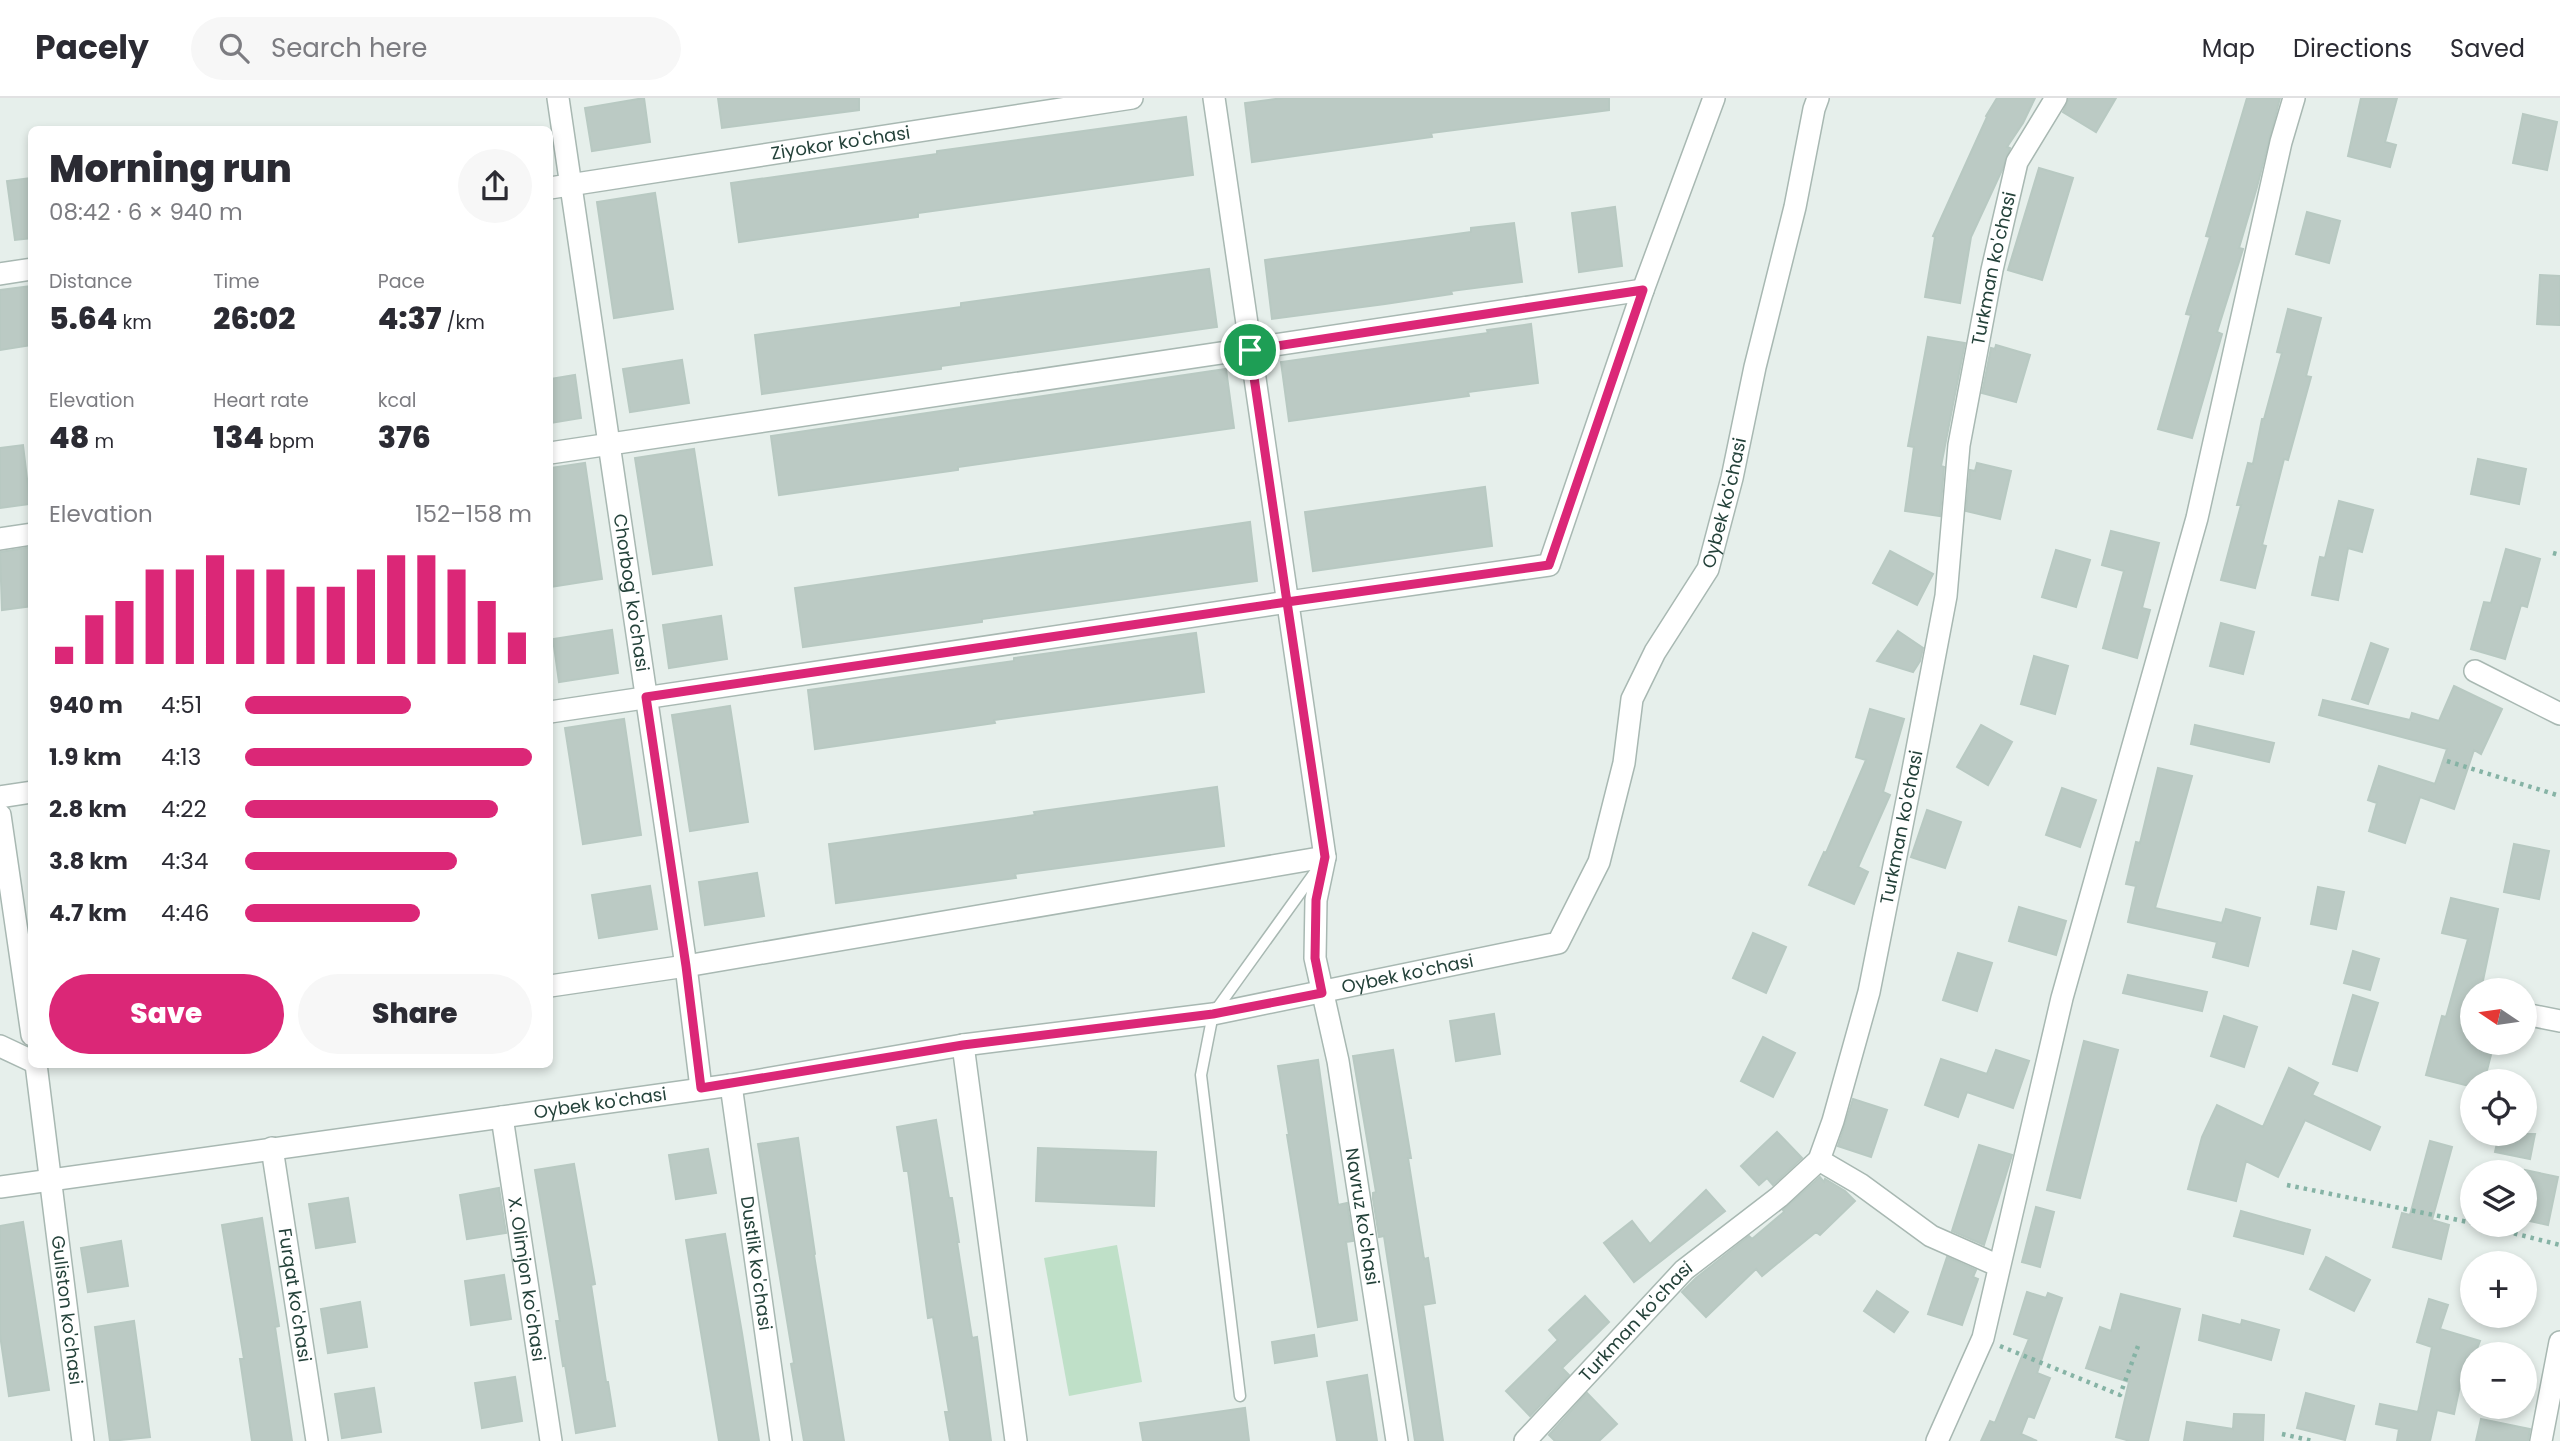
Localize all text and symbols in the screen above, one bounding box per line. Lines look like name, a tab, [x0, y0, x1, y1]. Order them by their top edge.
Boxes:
search box	[191, 17, 681, 80]
text: Pacely	[35, 24, 149, 71]
icon: search	[215, 29, 253, 67]
text: Search here	[271, 30, 428, 66]
text: Map	[2202, 32, 2255, 65]
text: Directions	[2293, 32, 2412, 65]
text: Saved	[2450, 32, 2525, 65]
street label: Ziyokor ko'chasi	[769, 119, 912, 166]
text: Morning run	[49, 142, 292, 195]
button: share	[458, 149, 532, 223]
street label: Turkman ko'chasi	[1965, 189, 2022, 347]
text: 08:42 · 6 × 940 m	[49, 196, 243, 228]
text: Distance	[49, 268, 132, 295]
text: Time	[213, 268, 260, 295]
text: Pace	[378, 268, 425, 295]
text: 5.64	[49, 297, 117, 340]
text: 26:02	[213, 297, 295, 340]
text: 4:37	[378, 297, 441, 340]
text: km	[117, 309, 152, 336]
text: /km	[441, 309, 485, 336]
pin	[1220, 320, 1280, 380]
icon: arrive	[1231, 331, 1269, 369]
text: Elevation	[49, 387, 135, 414]
text: Heart rate	[213, 387, 309, 414]
text: kcal	[378, 387, 417, 414]
text: 48	[49, 416, 89, 459]
text: 134	[213, 416, 264, 459]
text: 376	[378, 416, 431, 459]
text: m	[89, 428, 114, 455]
text: bpm	[264, 428, 314, 455]
street label: Oybek ko'chasi	[1696, 435, 1752, 571]
text: Elevation	[49, 498, 153, 530]
text: 152–158 m	[415, 498, 532, 530]
street label: Chorbog' ko'chasi	[607, 512, 655, 673]
text: 940 m	[49, 689, 123, 721]
text: 4:51	[161, 689, 202, 721]
text: 1.9 km	[49, 741, 122, 773]
text: 4:13	[161, 741, 201, 773]
street label: Turkman ko'chasi	[1874, 748, 1928, 906]
text: 2.8 km	[49, 793, 127, 825]
text: 4:22	[161, 793, 207, 825]
text: 3.8 km	[49, 845, 128, 877]
text: 4:34	[161, 845, 208, 877]
text: 4.7 km	[49, 897, 127, 929]
text: 4:46	[161, 897, 209, 929]
street label: Oybek ko'chasi	[1339, 948, 1476, 999]
button: Save	[49, 974, 284, 1054]
button: Share	[298, 974, 532, 1054]
north arrow	[2460, 978, 2538, 1055]
map controls	[2460, 978, 2537, 1419]
button: locate	[2460, 1069, 2537, 1146]
street label: Oybek ko'chasi	[532, 1081, 668, 1124]
street label: Navruz ko'chasi	[1340, 1146, 1386, 1287]
button: layers	[2460, 1160, 2537, 1237]
street label: Dustlik ko'chasi	[735, 1194, 778, 1332]
street label: X. Olimjon ko'chasi	[502, 1195, 552, 1363]
street label: Furqat ko'chasi	[272, 1226, 318, 1364]
street label: Guliston ko'chasi	[45, 1234, 89, 1386]
button: +	[2460, 1251, 2537, 1328]
street label: Turkman ko'chasi	[1573, 1255, 1697, 1387]
button: −	[2460, 1342, 2537, 1419]

